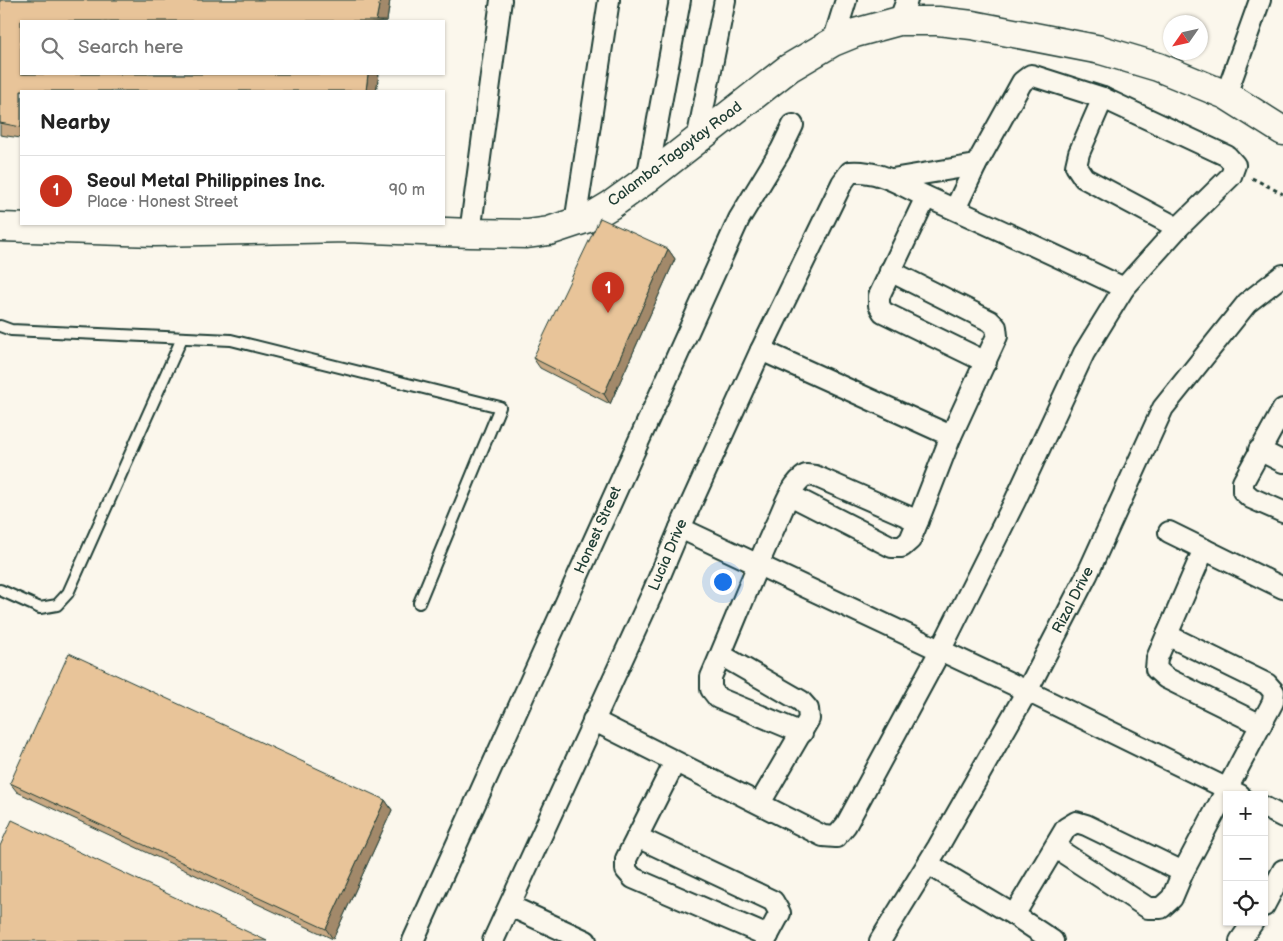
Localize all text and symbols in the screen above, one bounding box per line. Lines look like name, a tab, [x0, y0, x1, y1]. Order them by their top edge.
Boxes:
north arrow	[1163, 15, 1208, 60]
search box	[20, 20, 445, 75]
icon: search	[38, 34, 66, 62]
text: Search here	[78, 36, 183, 59]
street label: Calamba-Tagaytay Road	[604, 97, 746, 211]
text: Nearby	[40, 110, 110, 135]
text: Seoul Metal Philippines Inc.	[87, 170, 325, 193]
text: 1	[53, 181, 59, 200]
text: 90 m	[389, 181, 425, 200]
text: Place · Honest Street	[87, 193, 238, 212]
pin: 1	[592, 272, 624, 313]
street label: Honest Street	[570, 483, 626, 577]
street label: Lucia Drive	[644, 516, 692, 594]
street label: Rizal Drive	[1048, 563, 1098, 637]
your location	[710, 569, 736, 595]
map controls	[1223, 791, 1268, 926]
button: +	[1223, 791, 1268, 836]
button: −	[1223, 836, 1268, 881]
button: locate	[1223, 881, 1268, 926]

